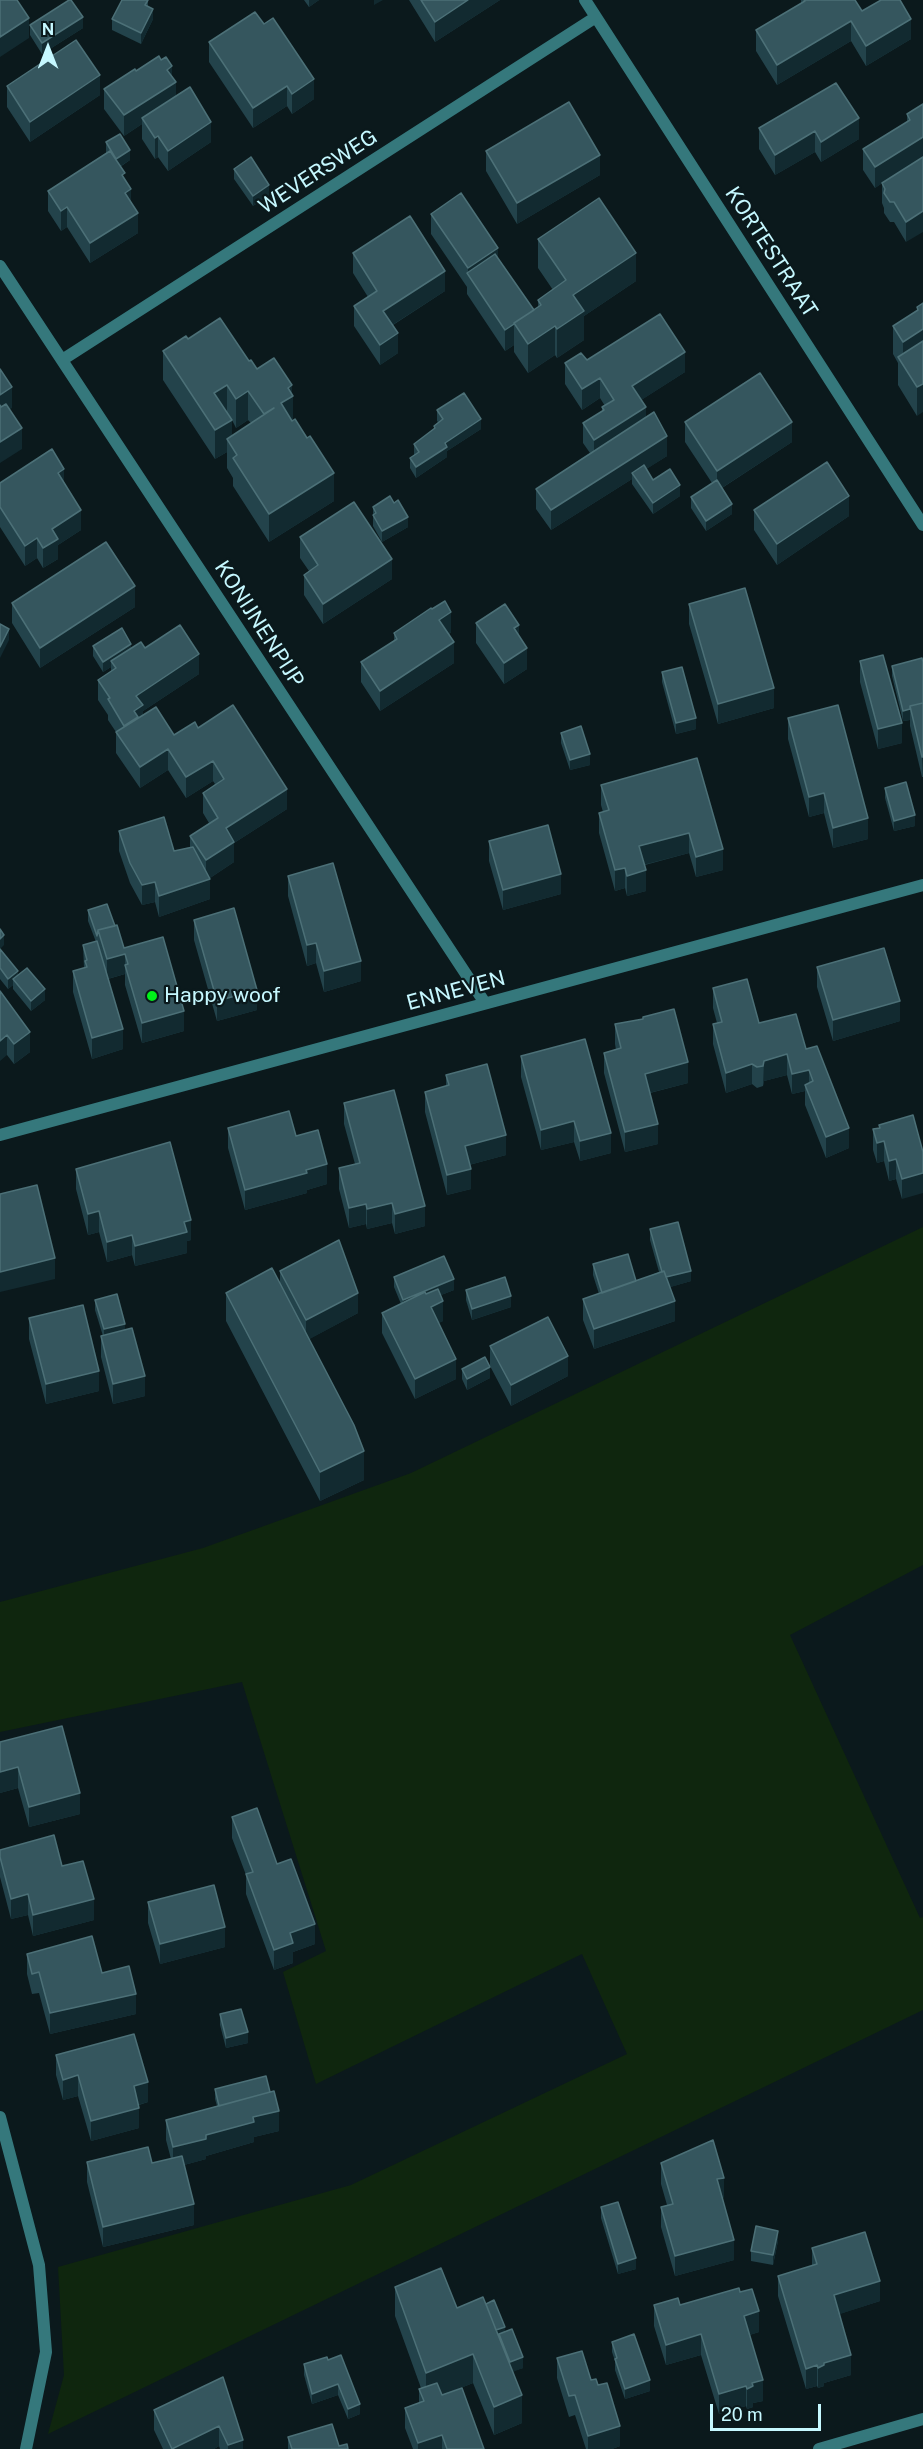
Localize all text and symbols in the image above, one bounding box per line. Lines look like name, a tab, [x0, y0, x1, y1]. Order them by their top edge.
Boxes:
north arrow	[18, 18, 78, 78]
text: N	[42, 20, 54, 39]
street label: WEVERSWEG	[254, 124, 382, 220]
street label: KORTESTRAAT	[719, 182, 823, 322]
street label: KONIJNENPIJP	[209, 556, 309, 692]
street label: ENNEVEN	[404, 966, 508, 1016]
place label: Happy woof	[164, 983, 281, 1009]
marker: Happy woof	[145, 989, 159, 1003]
scale bar	[713, 2392, 824, 2430]
text: 20 m	[721, 2404, 763, 2425]

